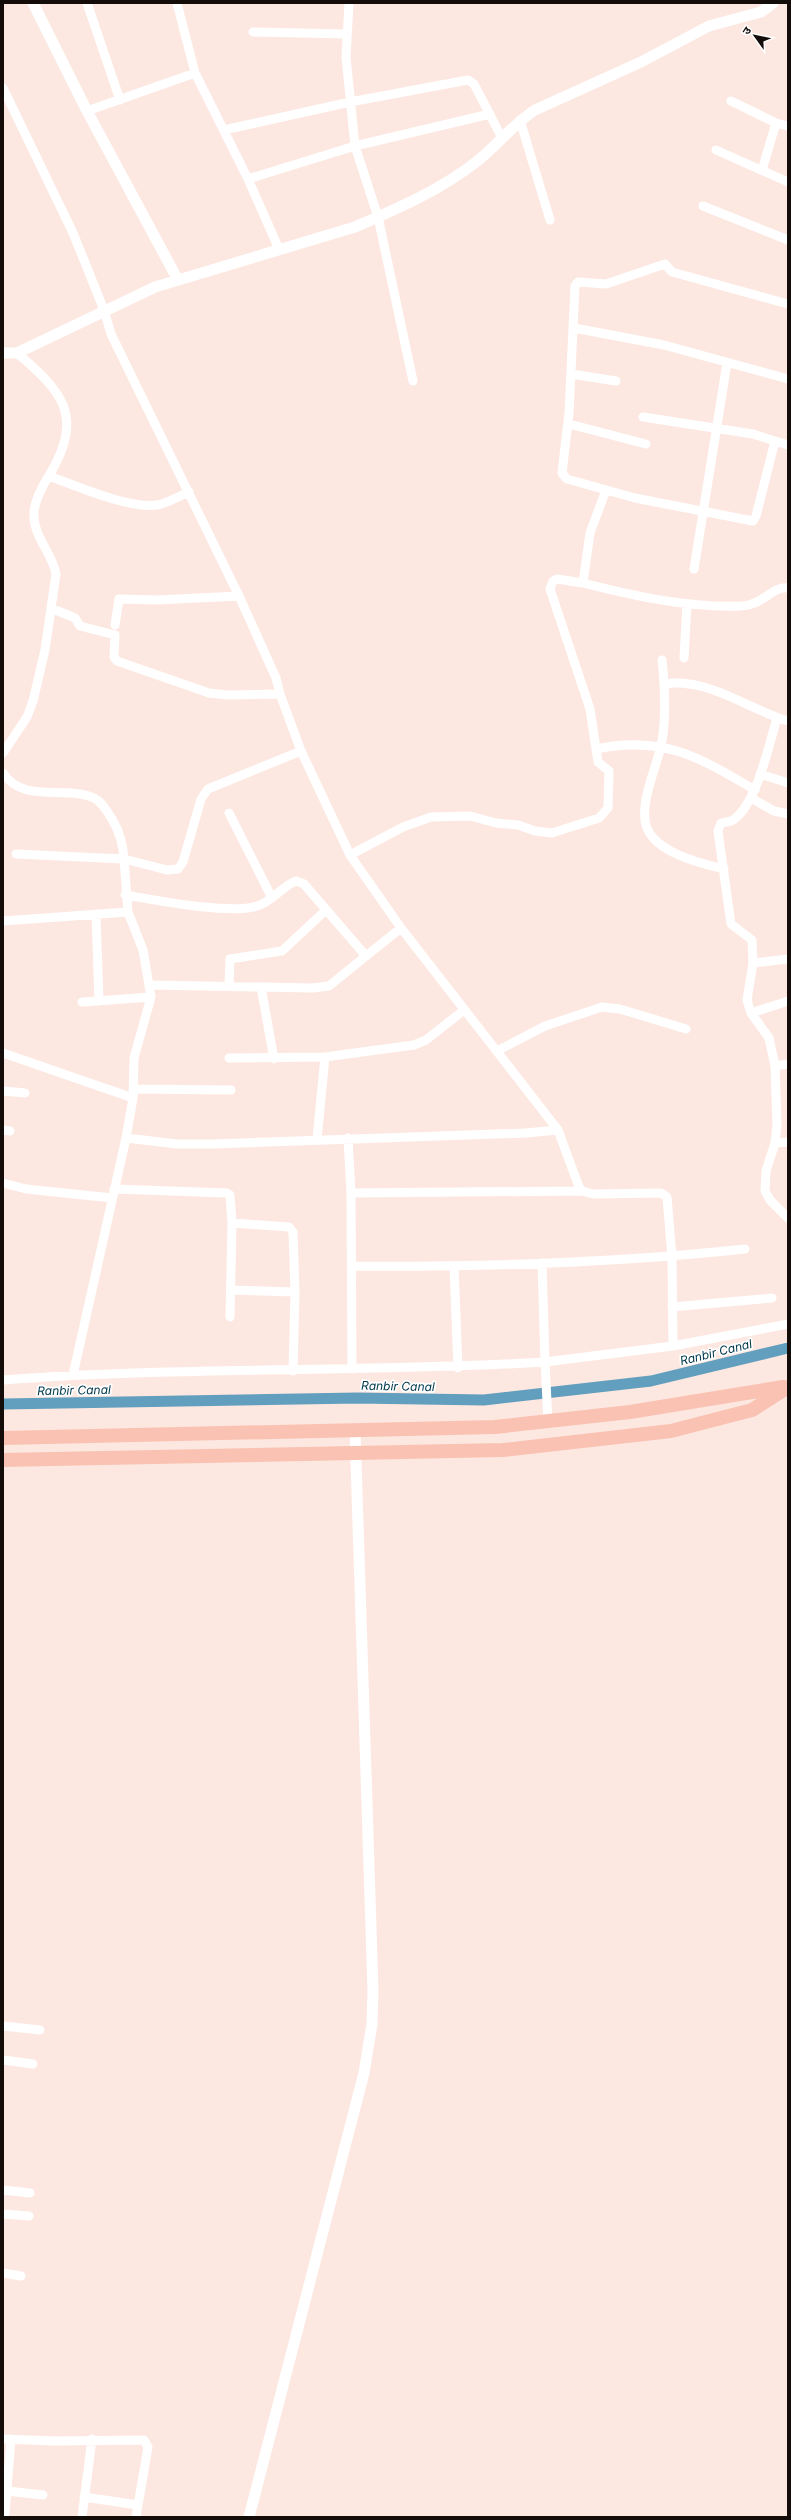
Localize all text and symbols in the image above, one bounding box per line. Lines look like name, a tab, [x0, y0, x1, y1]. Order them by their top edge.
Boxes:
north arrow	[735, 16, 775, 56]
text: उ	[739, 24, 755, 37]
water label: Ranbir Canal	[678, 1336, 754, 1368]
water label: Ranbir Canal	[361, 1378, 435, 1394]
water label: Ranbir Canal	[37, 1382, 111, 1398]

